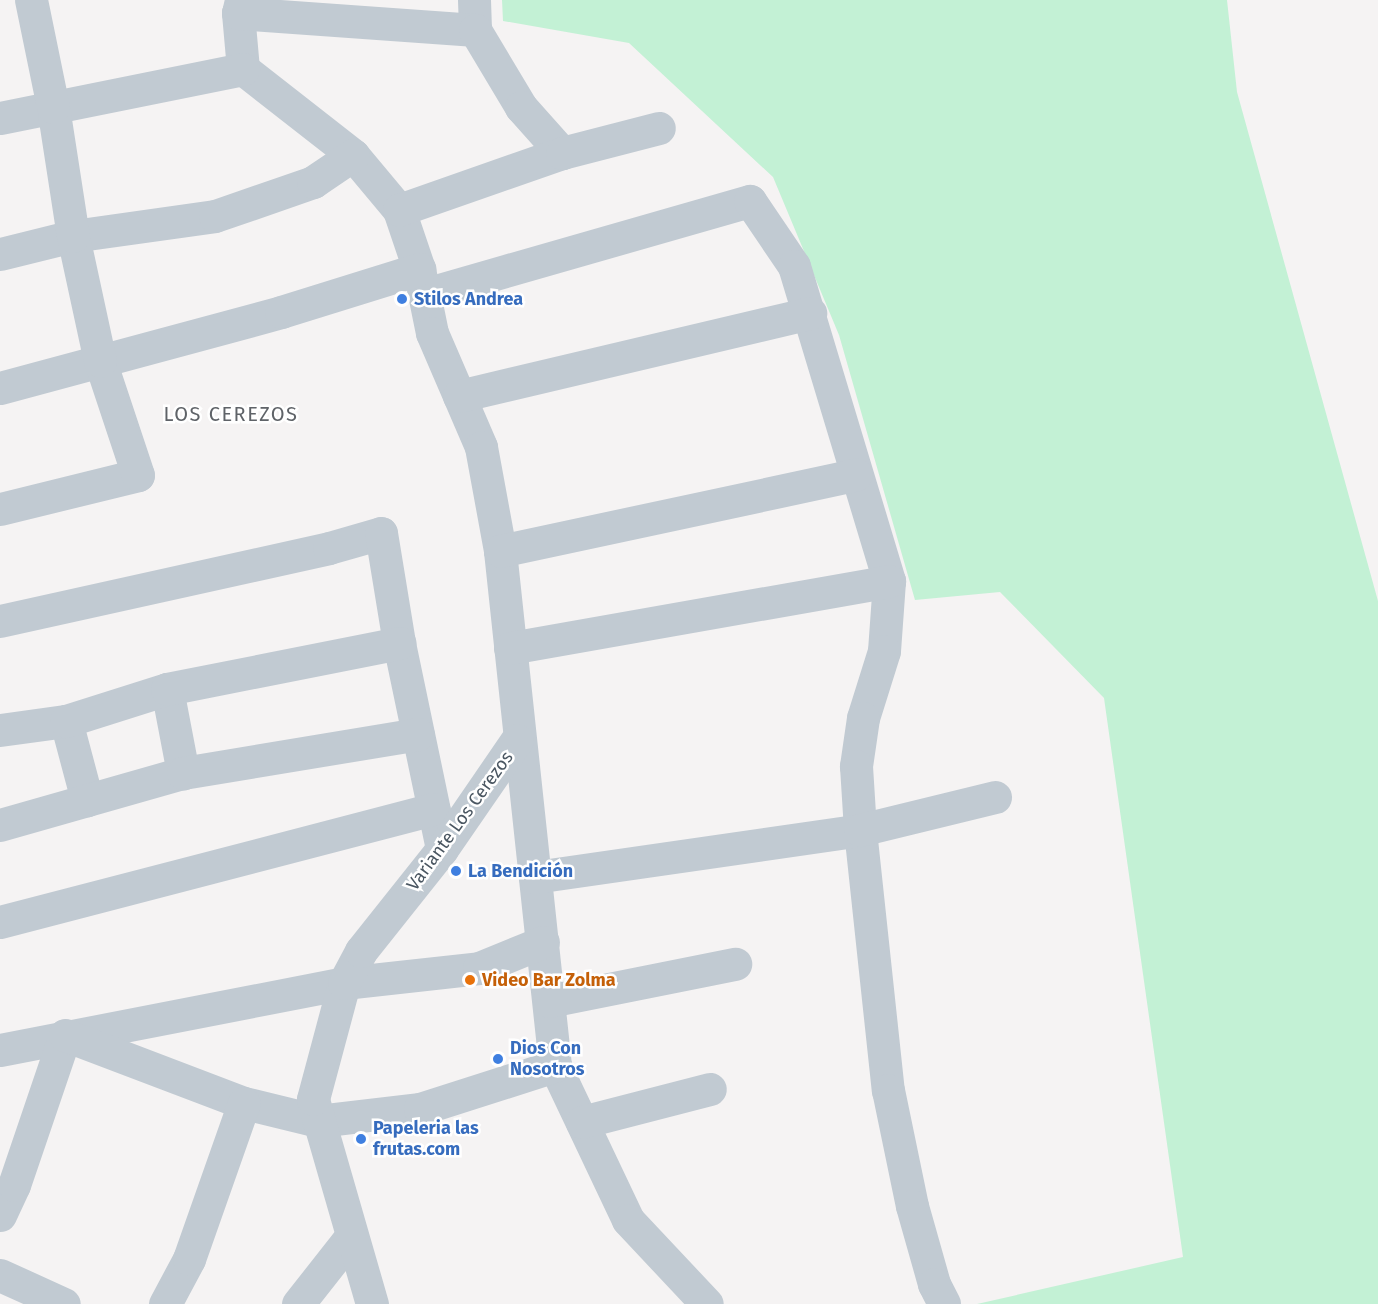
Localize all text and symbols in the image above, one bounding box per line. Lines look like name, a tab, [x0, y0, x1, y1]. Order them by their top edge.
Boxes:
place label: Stilos Andrea	[414, 288, 523, 310]
marker: Stilos Andrea	[395, 292, 409, 306]
district label: LOS CEREZOS	[164, 402, 298, 426]
street label: Variante Los Cerezos	[402, 747, 518, 895]
place label: La Bendición	[468, 860, 573, 882]
marker: La Bendición	[449, 864, 463, 878]
place label: Video Bar Zolma	[482, 969, 616, 991]
marker: Video Bar Zolma	[463, 973, 477, 987]
place label: Dios Con Nosotros	[510, 1038, 584, 1080]
marker: Dios Con Nosotros	[491, 1052, 505, 1066]
place label: Papeleria las frutas.com	[373, 1118, 479, 1160]
marker: Papeleria las frutas.com	[354, 1132, 368, 1146]

